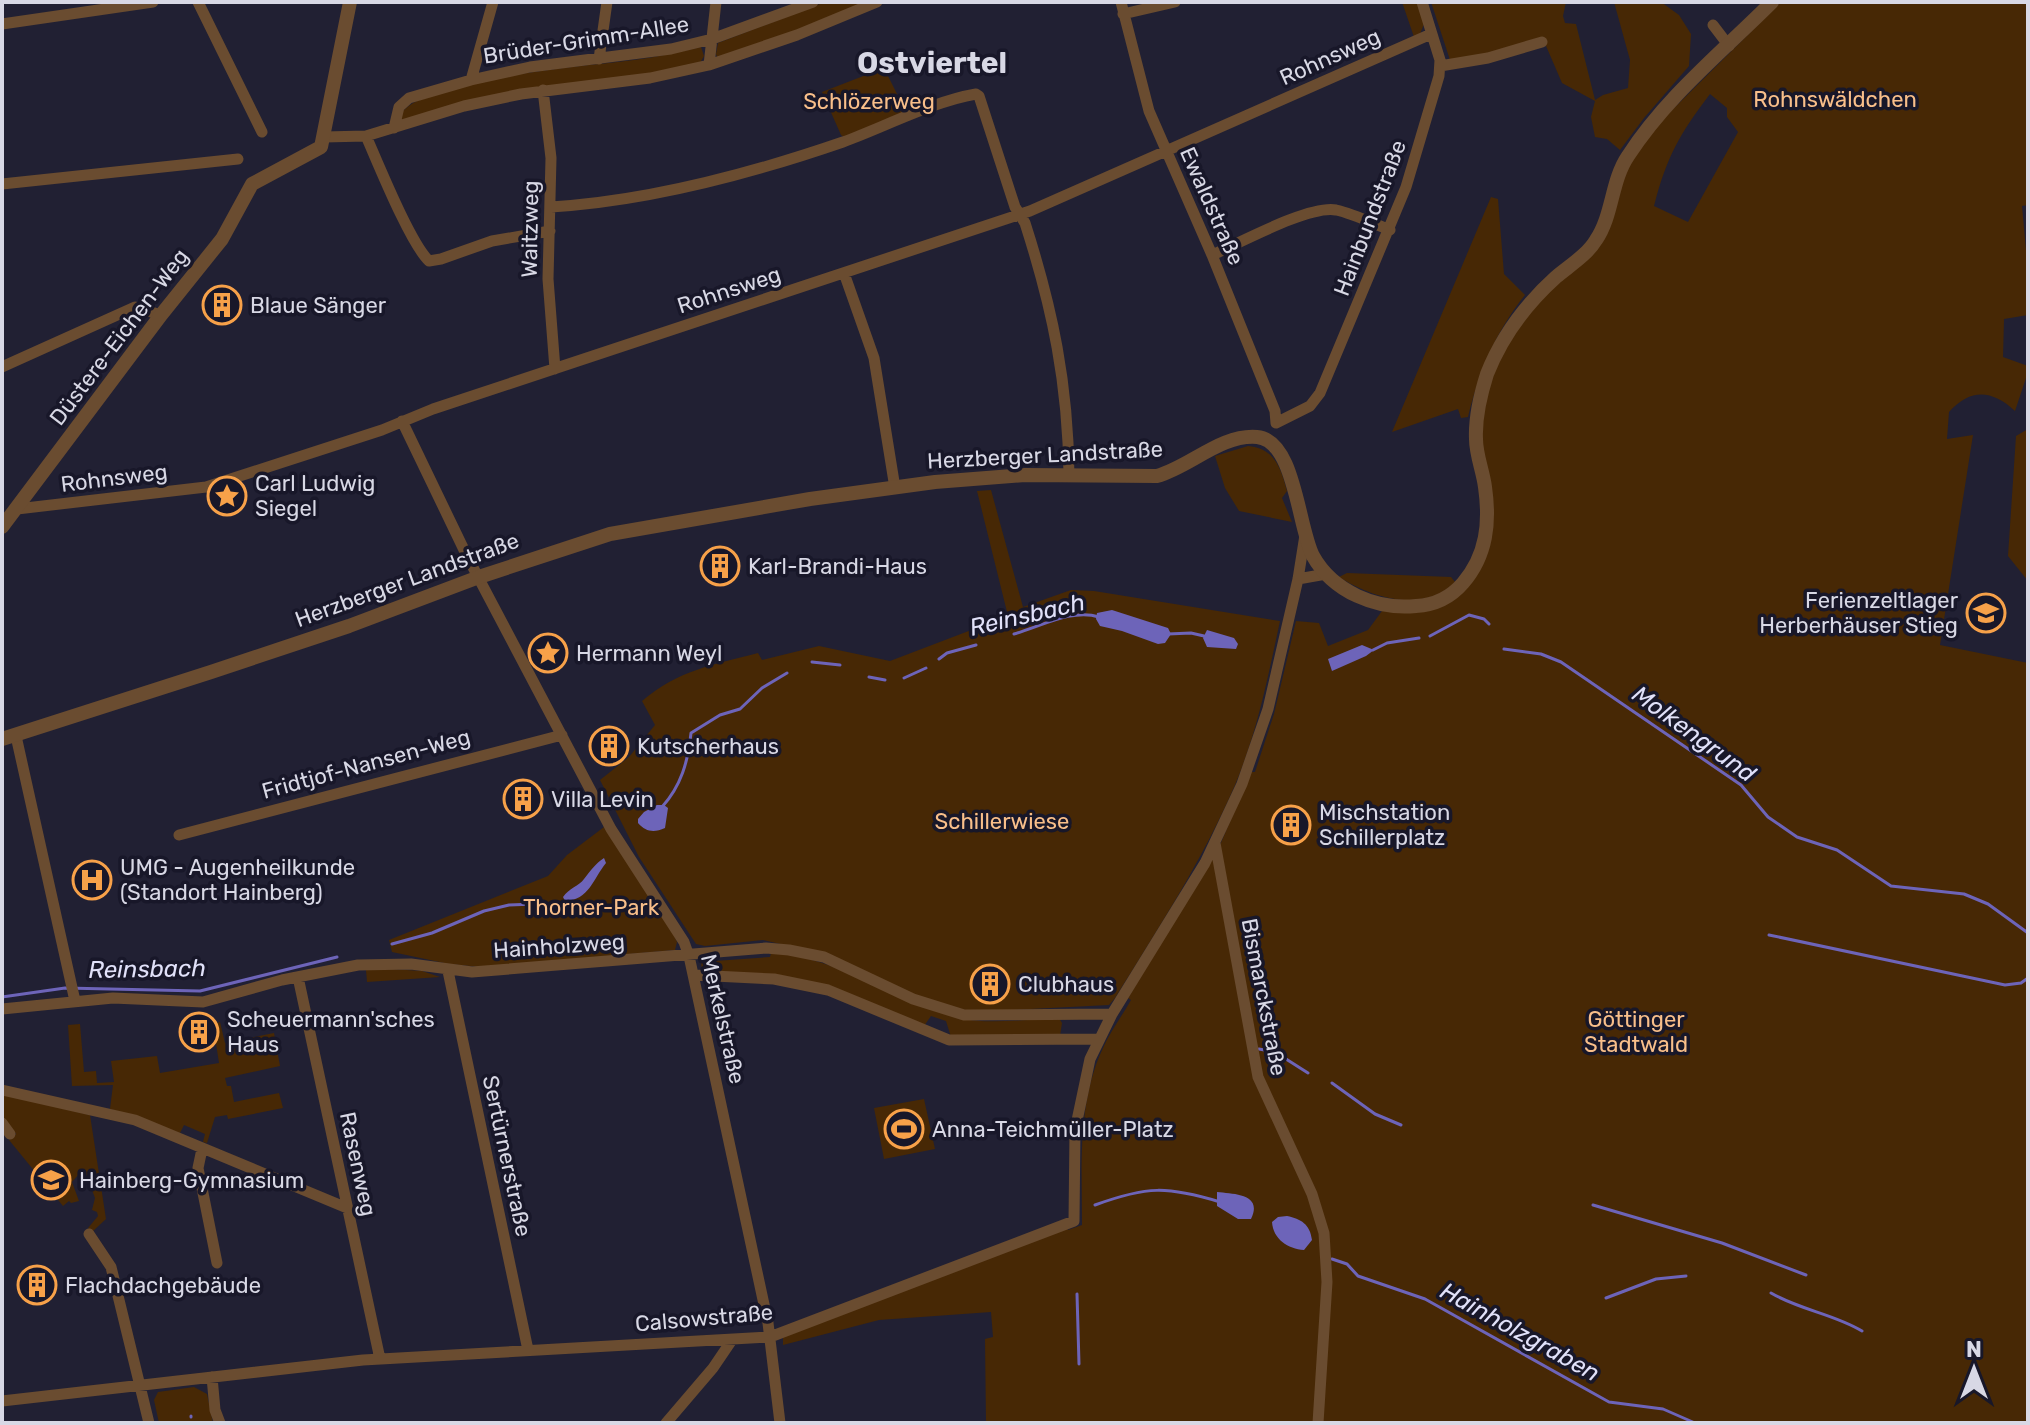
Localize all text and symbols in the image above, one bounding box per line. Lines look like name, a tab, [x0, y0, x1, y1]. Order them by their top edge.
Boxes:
street label: Brüder-Grimm-Allee	[481, 10, 691, 70]
street label: Rohnsweg	[1275, 23, 1385, 91]
district label: Ostviertel	[857, 45, 1007, 81]
park label: Rohnswäldchen	[1753, 86, 1917, 113]
park label: Schlözerweg	[803, 88, 935, 115]
street label: Hainbundstraße	[1328, 136, 1412, 300]
street label: Ewaldstraße	[1174, 143, 1250, 269]
street label: Waitzweg	[516, 180, 544, 278]
street label: Düstere-Eichen-Weg	[44, 243, 194, 431]
street label: Rohnsweg	[674, 261, 784, 319]
building icon: Blaue Sänger	[201, 284, 243, 326]
place label: Blaue Sänger	[250, 292, 387, 319]
street label: Herzberger Landstraße	[926, 435, 1164, 475]
street label: Rohnsweg	[59, 458, 169, 498]
place label: Carl Ludwig Siegel	[255, 470, 375, 522]
place icon: Carl Ludwig Siegel	[206, 475, 248, 517]
street label: Herzberger Landstraße	[291, 527, 523, 633]
building icon: Karl-Brandi-Haus	[699, 545, 741, 587]
place label: Karl-Brandi-Haus	[748, 553, 927, 580]
place label: Ferienzeltlager Herberhäuser Stieg	[1759, 587, 1959, 639]
water label: Reinsbach	[966, 588, 1088, 642]
school or university icon: Ferienzeltlager Herberhäuser Stieg	[1965, 592, 2007, 634]
place icon: Hermann Weyl	[527, 632, 569, 674]
place label: Hermann Weyl	[576, 640, 722, 667]
water label: Molkengrund	[1627, 680, 1762, 788]
street label: Fridtjof-Nansen-Weg	[259, 723, 473, 805]
building icon: Kutscherhaus	[588, 725, 630, 767]
place label: Kutscherhaus	[637, 733, 779, 760]
building icon: Villa Levin	[502, 778, 544, 820]
place label: Villa Levin	[551, 786, 654, 813]
place label: Mischstation Schillerplatz	[1319, 799, 1450, 851]
building icon: Mischstation Schillerplatz	[1270, 804, 1312, 846]
park label: Schillerwiese	[935, 808, 1069, 835]
place label: UMG - Augenheilkunde (Standort Hainberg)	[120, 854, 355, 906]
hospital icon: UMG - Augenheilkunde (Standort Hainberg)	[71, 859, 113, 901]
park label: Thorner-Park	[523, 894, 660, 921]
street label: Bismarckstraße	[1236, 916, 1292, 1078]
street label: Hainholzweg	[492, 928, 626, 964]
street label: Merkelstraße	[695, 952, 751, 1086]
water label: Reinsbach	[88, 954, 206, 984]
building icon: Clubhaus	[969, 963, 1011, 1005]
place label: Clubhaus	[1018, 971, 1114, 998]
place label: Scheuermann'sches Haus	[227, 1006, 435, 1058]
park label: Göttinger Stadtwald	[1584, 1006, 1688, 1058]
building icon: Scheuermann'sches Haus	[178, 1011, 220, 1053]
street label: Sertürnerstraße	[477, 1073, 537, 1239]
sports icon: Anna-Teichmüller-Platz	[883, 1108, 925, 1150]
street label: Rasenweg	[334, 1109, 382, 1219]
place label: Anna-Teichmüller-Platz	[932, 1116, 1174, 1143]
school or university icon: Hainberg-Gymnasium	[30, 1159, 72, 1201]
place label: Hainberg-Gymnasium	[79, 1167, 304, 1194]
building icon: Flachdachgebäude	[16, 1264, 58, 1306]
place label: Flachdachgebäude	[65, 1272, 261, 1299]
water label: Hainholzgraben	[1436, 1277, 1604, 1387]
street label: Calsowstraße	[634, 1299, 774, 1337]
north arrow	[1934, 1329, 2014, 1409]
text: N	[1966, 1336, 1982, 1363]

